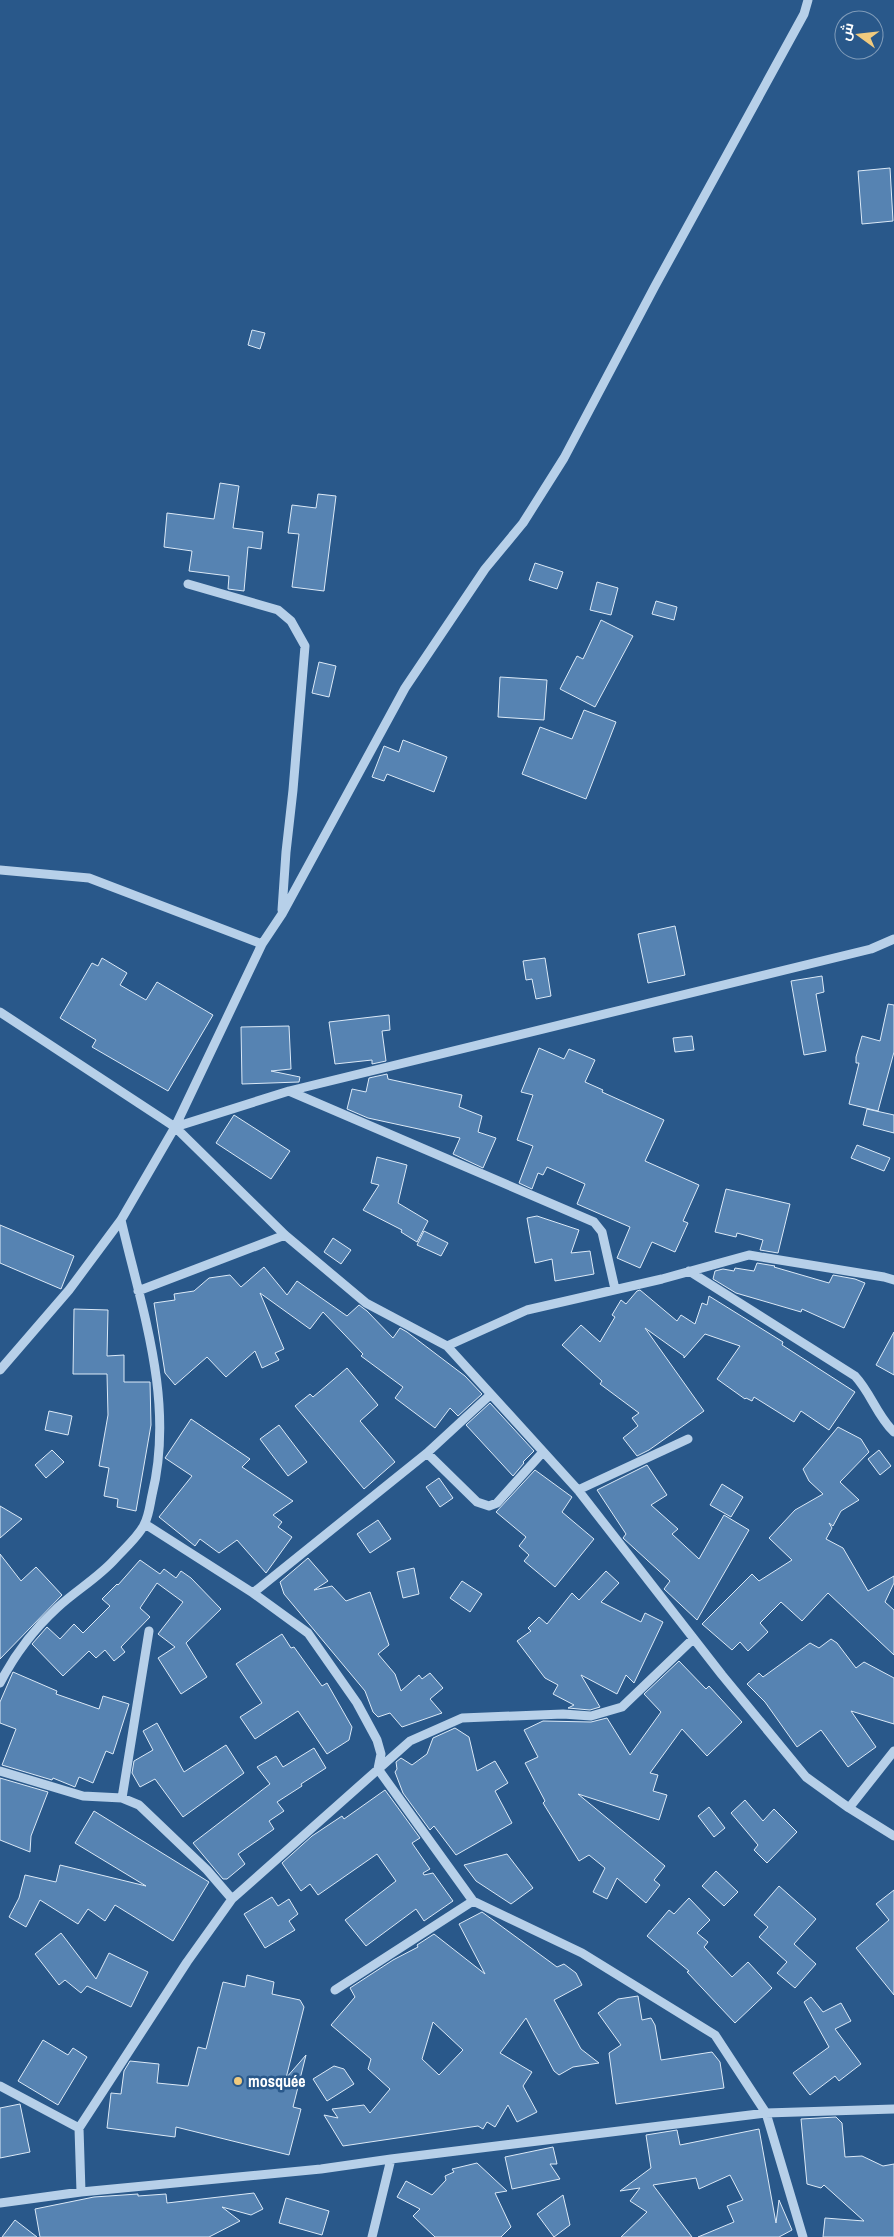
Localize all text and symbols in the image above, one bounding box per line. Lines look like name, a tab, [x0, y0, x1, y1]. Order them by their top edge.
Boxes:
north arrow	[834, 10, 884, 60]
text: ش	[835, 21, 857, 43]
place label: mosquée	[248, 2070, 306, 2092]
marker: mosquée	[232, 2075, 244, 2087]

